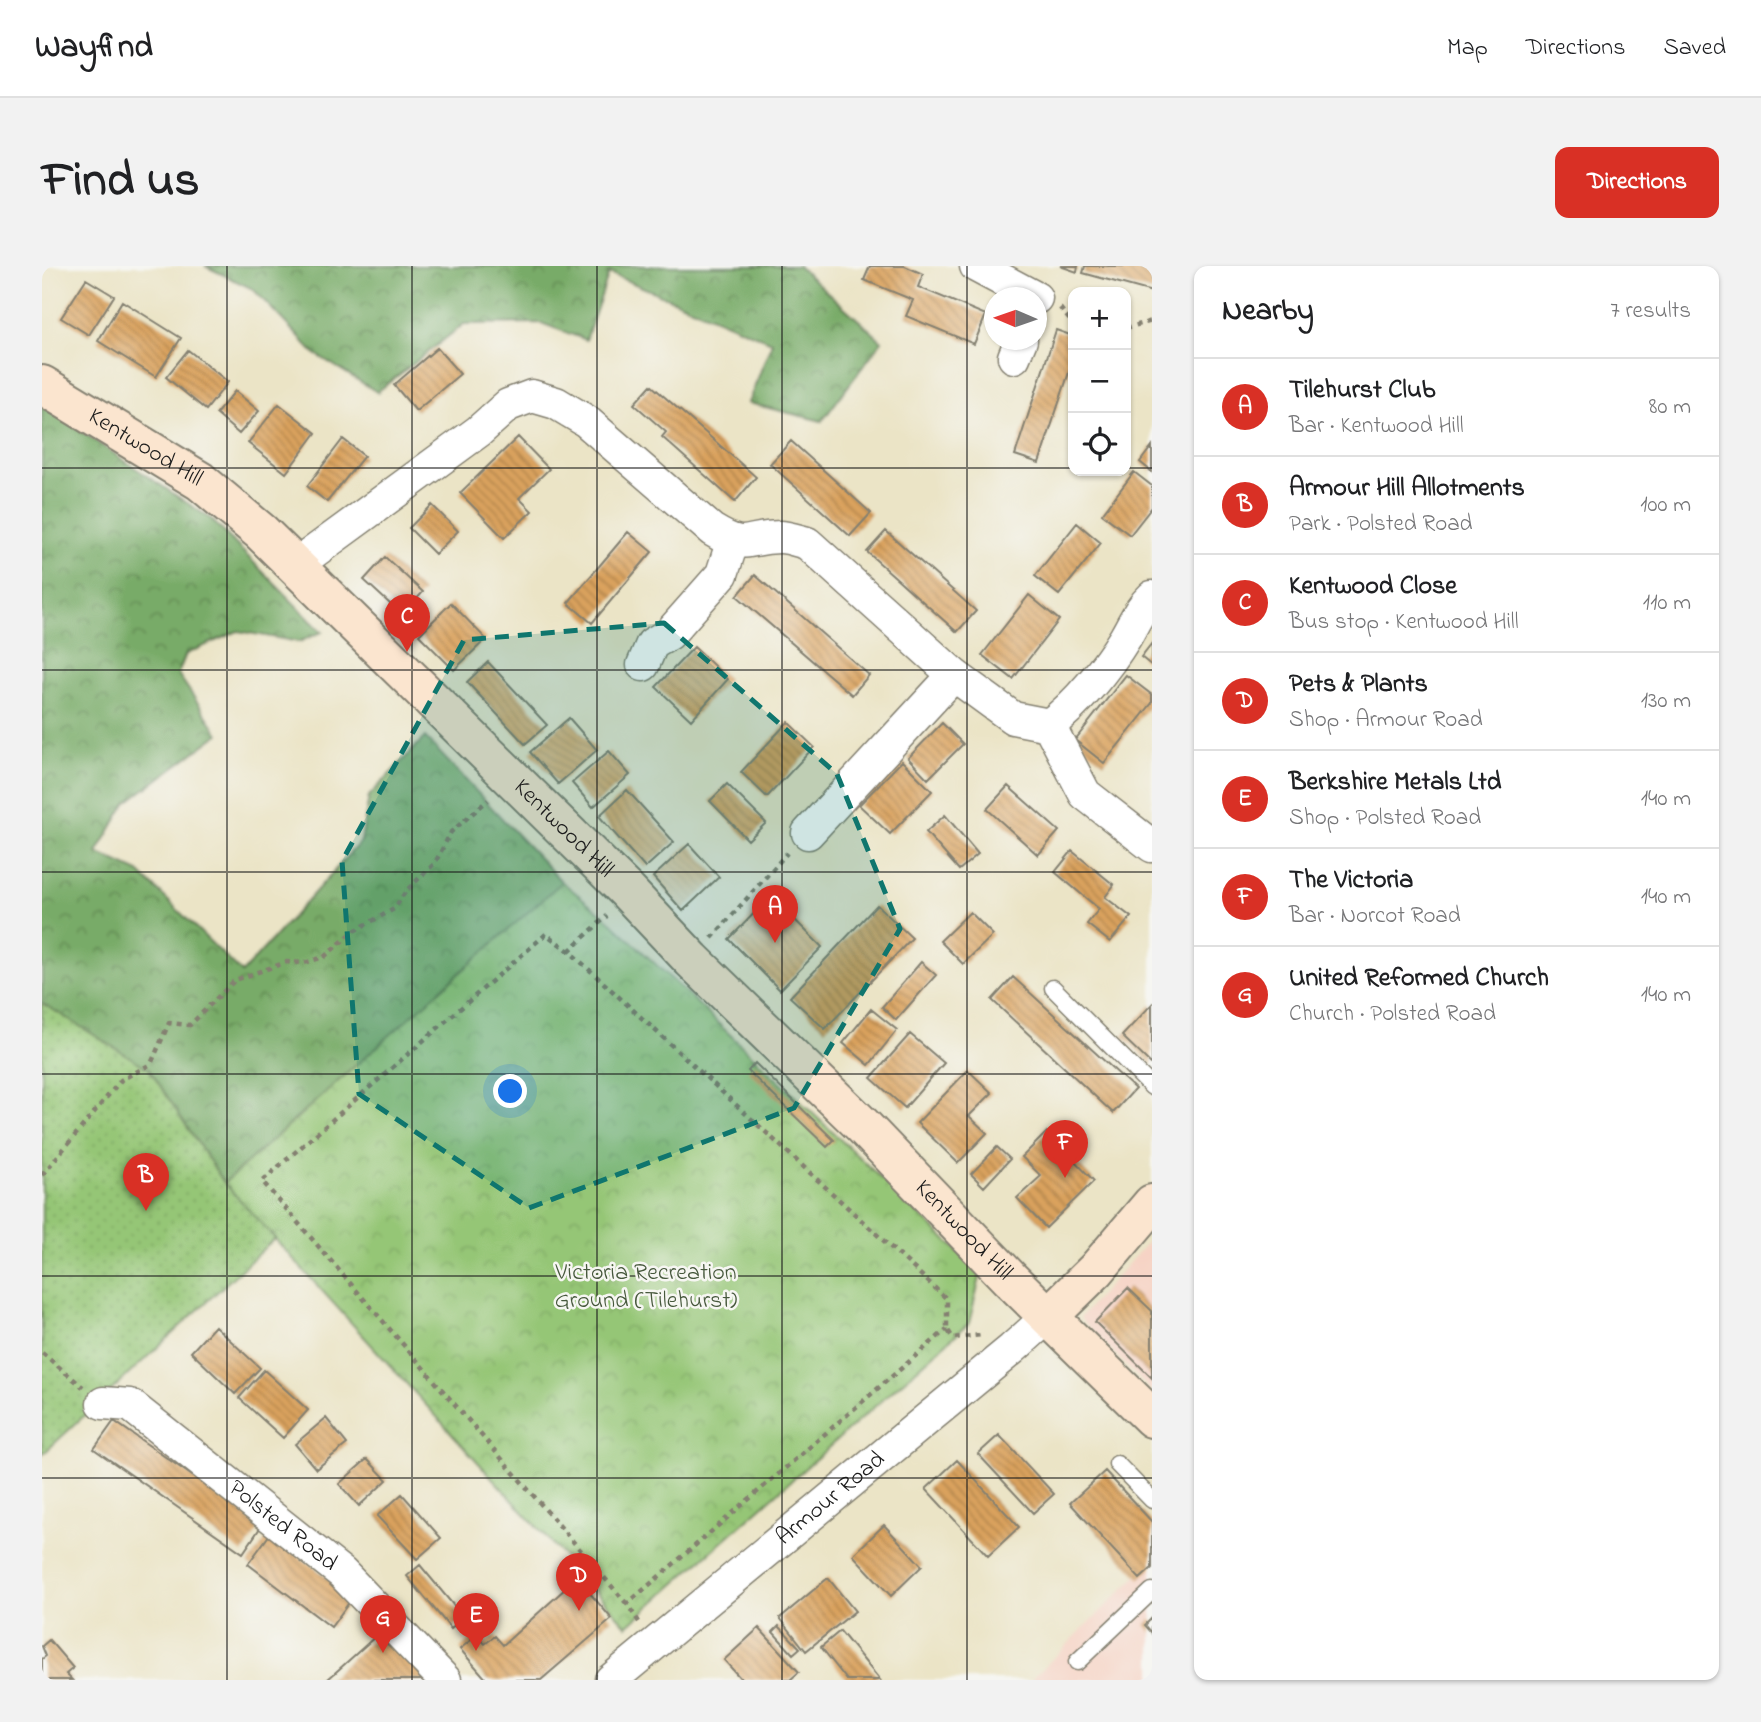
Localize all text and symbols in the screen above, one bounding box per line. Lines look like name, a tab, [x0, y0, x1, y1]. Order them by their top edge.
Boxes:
text: Wayfind	[35, 24, 153, 72]
text: Map	[1447, 31, 1488, 66]
text: Directions	[1526, 31, 1625, 66]
text: Saved	[1663, 31, 1726, 66]
text: Find us	[42, 146, 199, 218]
button: Directions	[1555, 147, 1719, 218]
north arrow	[984, 287, 1047, 350]
map controls	[1068, 287, 1131, 476]
button: +	[1068, 287, 1131, 350]
text: Nearby	[1222, 290, 1314, 334]
text: 7 results	[1610, 295, 1691, 328]
button: −	[1068, 350, 1131, 413]
text: Tilehurst Club	[1289, 372, 1435, 410]
text: A	[1238, 391, 1252, 424]
text: 80 m	[1649, 391, 1691, 424]
street label: Kentwood Hill	[81, 399, 209, 496]
text: Bar · Kentwood Hill	[1289, 410, 1464, 443]
button: locate	[1068, 413, 1131, 476]
text: Armour Hill Allotments	[1289, 470, 1525, 508]
text: B	[1237, 489, 1253, 522]
text: 100 m	[1640, 489, 1691, 522]
text: Park · Polsted Road	[1289, 508, 1472, 541]
text: Kentwood Close	[1289, 568, 1457, 606]
text: C	[1239, 587, 1251, 620]
text: 110 m	[1643, 587, 1691, 620]
pin: C	[384, 594, 430, 652]
text: Bus stop · Kentwood Hill	[1289, 606, 1519, 639]
text: Pets & Plants	[1289, 666, 1428, 704]
text: D	[1237, 685, 1253, 718]
text: 130 m	[1641, 685, 1691, 718]
text: Shop · Armour Road	[1289, 704, 1483, 737]
text: Berkshire Metals Ltd	[1289, 764, 1501, 802]
street label: Kentwood Hill	[505, 771, 622, 886]
text: E	[1238, 783, 1252, 816]
text: 140 m	[1641, 783, 1691, 816]
text: Shop · Polsted Road	[1289, 802, 1481, 835]
text: The Victoria	[1289, 862, 1413, 900]
text: F	[1238, 881, 1252, 914]
text: 140 m	[1641, 881, 1691, 914]
pin: A	[752, 885, 798, 943]
text: Bar · Norcot Road	[1289, 900, 1461, 933]
text: United Reformed Church	[1289, 960, 1549, 998]
text: G	[1238, 979, 1252, 1012]
text: 140 m	[1641, 979, 1691, 1012]
text: Church · Polsted Road	[1289, 998, 1496, 1031]
your location	[493, 1074, 527, 1108]
pin: F	[1042, 1120, 1088, 1178]
pin: B	[123, 1153, 169, 1211]
street label: Kentwood Hill	[906, 1172, 1021, 1289]
park label: Victoria Recreation Ground (Tilehurst)	[554, 1256, 737, 1319]
street label: Armour Road	[768, 1443, 893, 1554]
street label: Polsted Road	[221, 1472, 345, 1581]
pin: D	[556, 1553, 602, 1611]
pin: E	[453, 1593, 499, 1651]
pin: G	[360, 1595, 406, 1653]

